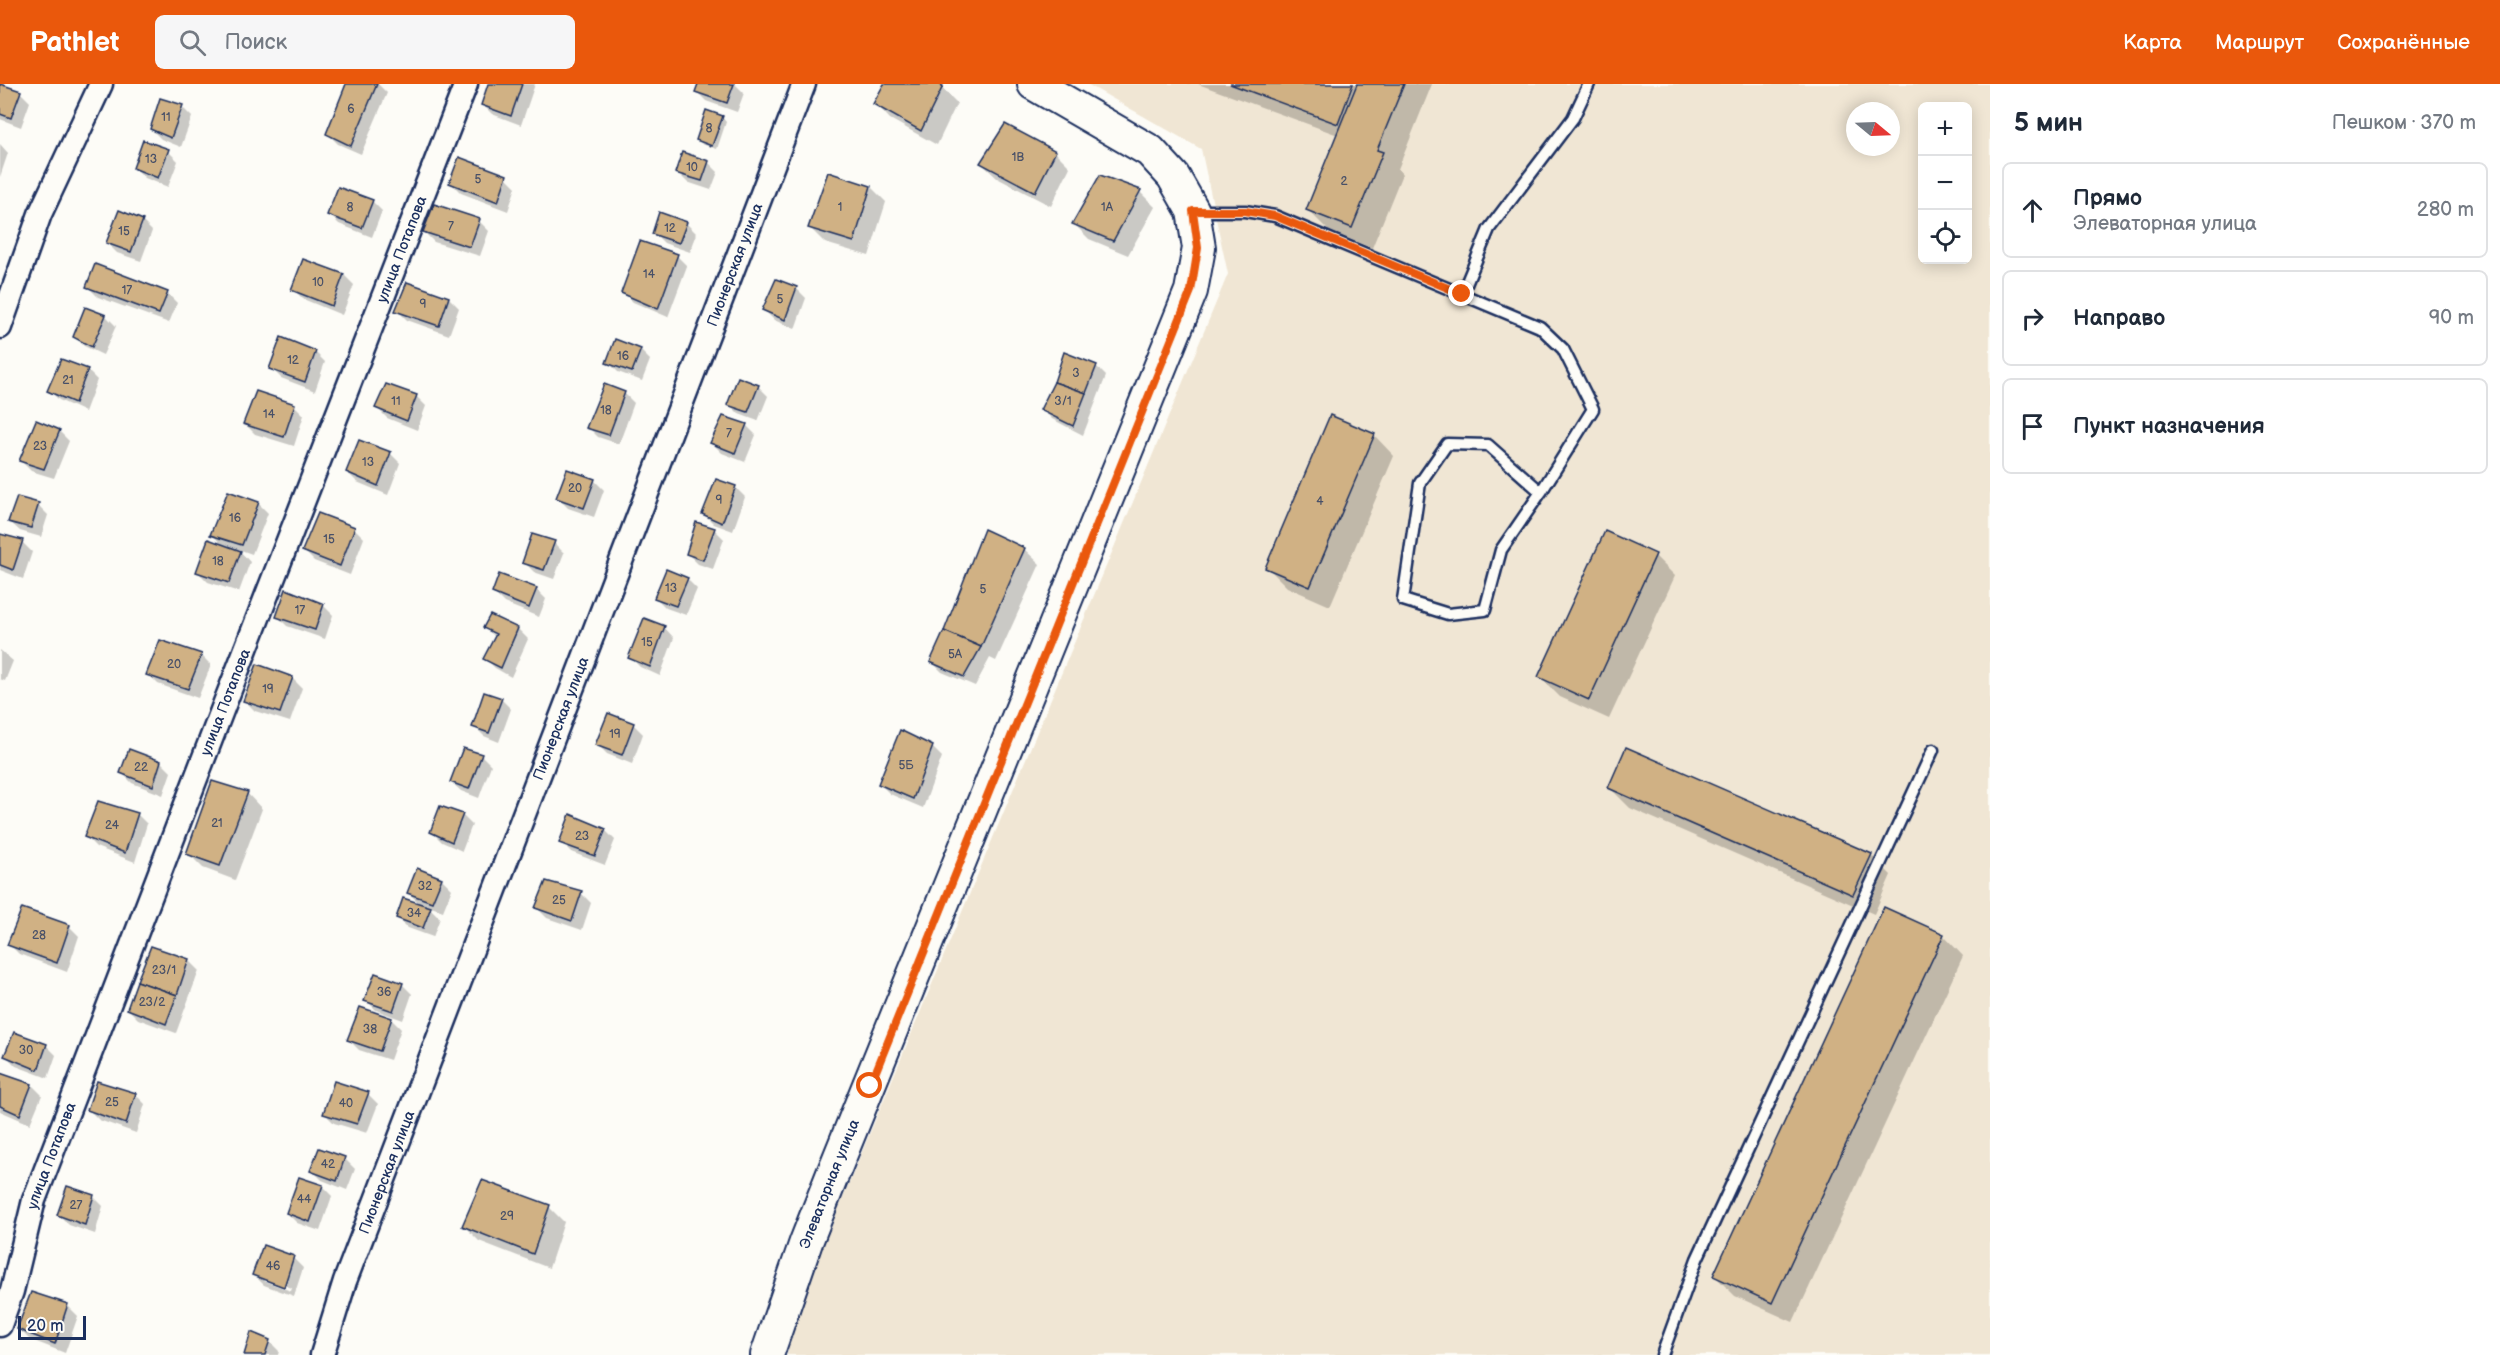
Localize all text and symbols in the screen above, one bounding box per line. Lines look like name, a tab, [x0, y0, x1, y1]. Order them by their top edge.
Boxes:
search box	[155, 15, 575, 69]
text: Pathlet	[30, 26, 119, 59]
icon: search	[176, 26, 209, 59]
text: Поиск	[224, 29, 287, 56]
text: Карта	[2123, 30, 2182, 55]
text: Маршрут	[2215, 30, 2304, 55]
text: Сохранённые	[2337, 30, 2470, 55]
house number: 6	[347, 102, 355, 117]
north arrow	[1846, 102, 1900, 156]
map controls	[1918, 102, 1972, 264]
button: +	[1918, 102, 1972, 156]
text: 5 мин	[2014, 108, 2083, 139]
house number: 11	[161, 110, 171, 125]
text: Пешком · 370 m	[2332, 111, 2476, 135]
house number: 8	[706, 121, 713, 136]
house number: 1В	[1012, 150, 1025, 165]
house number: 13	[145, 152, 157, 167]
button: −	[1918, 156, 1972, 210]
house number: 10	[686, 160, 698, 175]
house number: 5	[475, 172, 482, 187]
house number: 2	[1340, 174, 1348, 189]
text: Прямо	[2073, 185, 2142, 212]
street label: улица Потапова	[372, 193, 431, 305]
icon: ahead	[2016, 194, 2049, 227]
text: 280 m	[2417, 198, 2474, 222]
house number: 8	[347, 200, 354, 215]
street label: Пионерская улица	[702, 200, 767, 329]
house number: 1	[838, 200, 842, 215]
house number: 1А	[1101, 200, 1114, 215]
button: locate	[1918, 210, 1972, 264]
text: Элеваторная улица	[2073, 212, 2257, 236]
house number: 7	[448, 219, 454, 234]
house number: 12	[664, 221, 676, 236]
house number: 15	[118, 224, 130, 239]
house number: 14	[643, 267, 656, 282]
house number: 10	[312, 275, 324, 290]
route end	[1448, 280, 1474, 306]
house number: 17	[122, 283, 132, 298]
house number: 5	[777, 292, 784, 307]
house number: 9	[420, 297, 427, 312]
icon: right	[2016, 302, 2049, 335]
text: Направо	[2073, 305, 2165, 332]
text: 90 m	[2429, 306, 2474, 330]
house number: 16	[617, 349, 629, 364]
house number: 12	[287, 353, 299, 368]
house number: 3	[1072, 366, 1080, 381]
house number: 21	[62, 373, 74, 388]
house number: 11	[391, 394, 401, 409]
house number: 3/1	[1054, 394, 1072, 409]
house number: 18	[600, 403, 612, 418]
house number: 14	[263, 407, 276, 422]
icon: arrive	[2016, 410, 2049, 443]
text: Пункт назначения	[2073, 413, 2265, 440]
house number: 7	[726, 426, 732, 441]
house number: 23	[33, 439, 47, 454]
house number: 13	[362, 455, 374, 470]
house number: 20	[568, 481, 582, 496]
house number: 9	[716, 493, 723, 508]
house number: 4	[1316, 494, 1324, 509]
house number: 16	[229, 511, 241, 526]
house number: 15	[323, 532, 335, 547]
house number: 18	[212, 554, 224, 569]
house number: 13	[665, 581, 677, 596]
house number: 5	[980, 582, 987, 597]
house number: 17	[295, 603, 305, 618]
house number: 15	[641, 635, 653, 650]
street label: улица Потапова	[196, 646, 255, 758]
house number: 5А	[948, 647, 963, 662]
street label: Пионерская улица	[528, 654, 593, 783]
house number: 20	[167, 657, 181, 672]
house number: 19	[262, 682, 274, 697]
house number: 19	[609, 727, 621, 742]
house number: 5Б	[898, 758, 914, 773]
house number: 22	[134, 760, 148, 775]
house number: 21	[211, 816, 223, 831]
house number: 24	[105, 818, 120, 833]
house number: 23	[575, 829, 589, 844]
house number: 32	[418, 879, 432, 894]
house number: 25	[552, 893, 566, 908]
house number: 34	[407, 906, 422, 921]
house number: 28	[32, 928, 46, 943]
house number: 23/1	[152, 963, 176, 978]
house number: 36	[377, 985, 391, 1000]
house number: 23/2	[139, 995, 165, 1010]
house number: 38	[363, 1022, 377, 1037]
house number: 30	[19, 1043, 33, 1058]
route start	[856, 1072, 882, 1098]
house number: 25	[105, 1095, 119, 1110]
house number: 40	[339, 1096, 353, 1111]
street label: улица Потапова	[23, 1099, 80, 1211]
street label: Пионерская улица	[354, 1108, 419, 1237]
street label: Элеваторная улица	[795, 1116, 864, 1251]
house number: 42	[321, 1157, 335, 1172]
house number: 44	[297, 1192, 312, 1207]
house number: 27	[70, 1198, 83, 1213]
house number: 29	[500, 1209, 514, 1224]
house number: 46	[266, 1259, 280, 1274]
scale bar	[18, 1313, 86, 1340]
text: 20 m	[27, 1317, 63, 1336]

